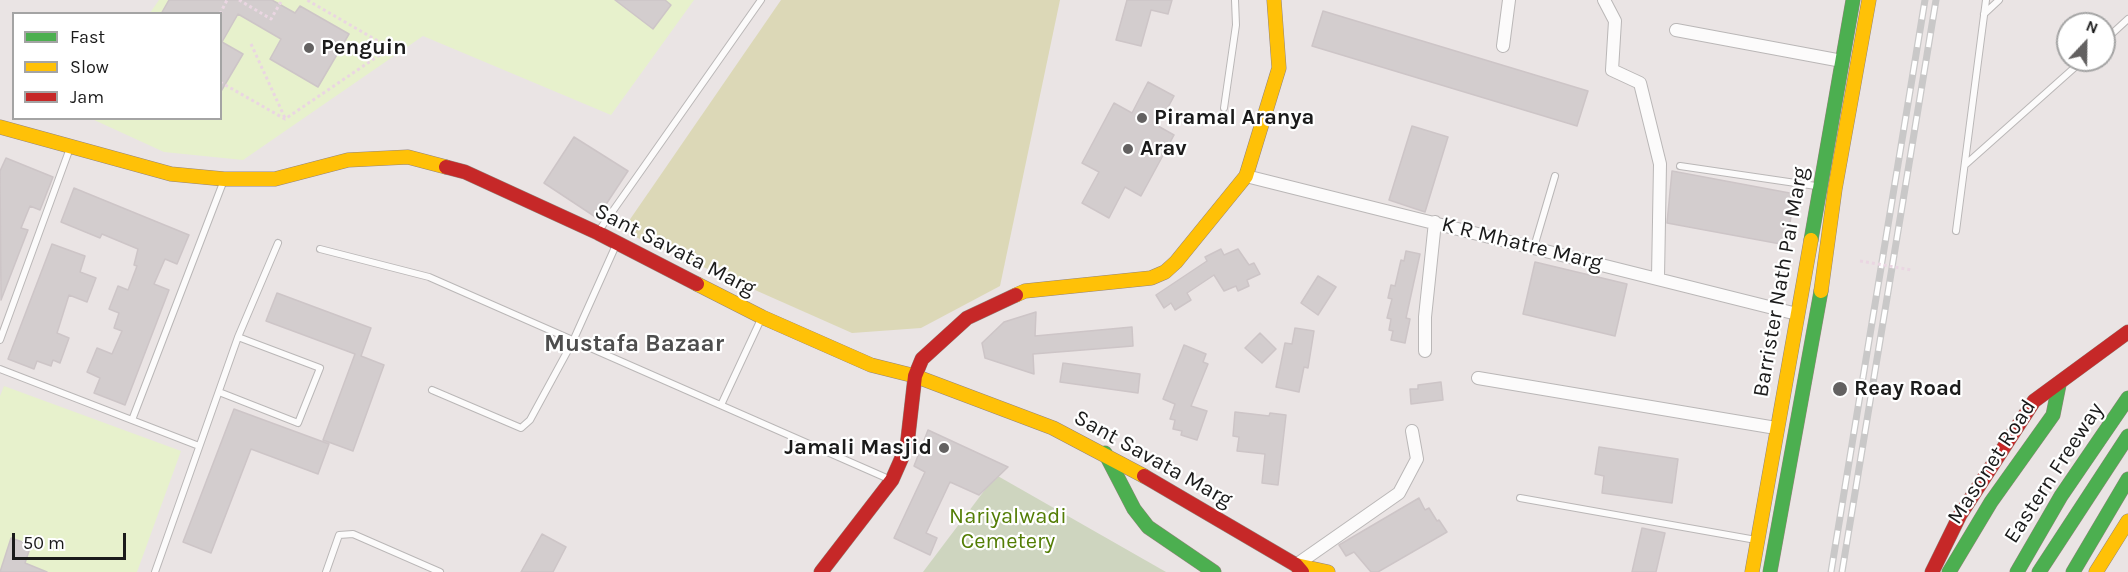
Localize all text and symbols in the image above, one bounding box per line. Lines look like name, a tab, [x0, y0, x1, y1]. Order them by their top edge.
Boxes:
legend	[12, 12, 222, 120]
north arrow	[2056, 12, 2116, 72]
text: N	[2083, 16, 2101, 38]
text: Fast	[70, 26, 105, 48]
place label: Penguin	[321, 35, 407, 61]
marker: Penguin	[302, 41, 316, 55]
text: Slow	[70, 56, 109, 78]
text: Jam	[70, 86, 104, 108]
place label: Piramal Aranya	[1154, 105, 1314, 131]
marker: Piramal Aranya	[1135, 111, 1149, 125]
place label: Arav	[1140, 136, 1187, 162]
marker: Arav	[1121, 142, 1135, 156]
street label: Barrister Nath Pai Marg	[1748, 165, 1814, 399]
street label: Sant Savata Marg	[590, 198, 760, 302]
street label: K R Mhatre Marg	[1439, 211, 1605, 277]
district label: Mustafa Bazaar	[544, 330, 724, 358]
place label: Reay Road	[1854, 376, 1962, 402]
marker: Reay Road	[1831, 380, 1849, 398]
street label: Masonet Road	[1942, 395, 2042, 529]
street label: Eastern Freeway	[1999, 398, 2109, 548]
street label: Sant Savata Marg	[1069, 405, 1237, 513]
place label: Jamali Masjid	[784, 435, 932, 461]
marker: Jamali Masjid	[937, 441, 951, 455]
park label: Nariyalwadi Cemetery	[949, 504, 1067, 556]
scale bar	[15, 521, 129, 559]
text: 50 m	[23, 532, 65, 554]

